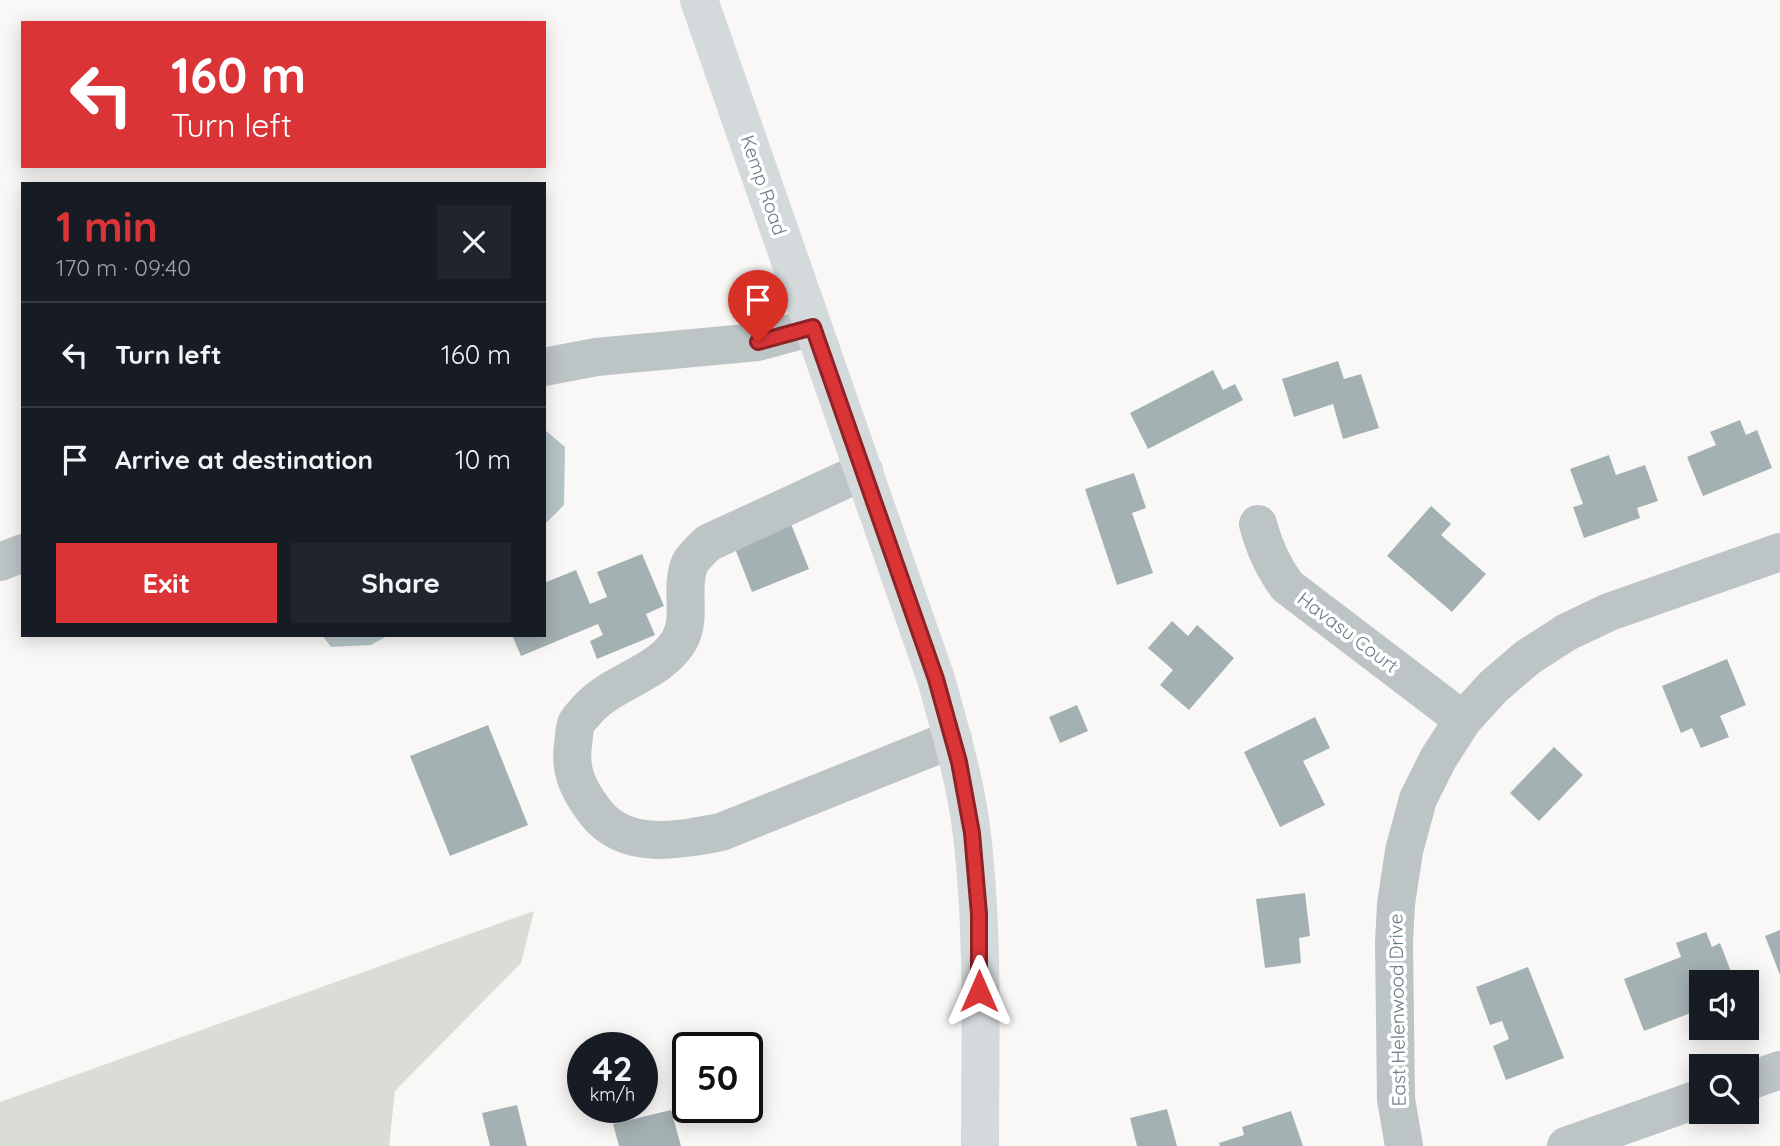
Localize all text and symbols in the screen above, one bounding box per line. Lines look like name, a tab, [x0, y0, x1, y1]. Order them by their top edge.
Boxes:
text: 160 m	[171, 44, 306, 105]
icon: left	[56, 49, 147, 140]
text: Turn left	[171, 105, 292, 145]
street label: Kemp Road	[736, 132, 792, 238]
text: 1 min	[56, 200, 158, 253]
button: close	[437, 205, 511, 279]
text: 170 m · 09:40	[56, 253, 191, 282]
pin	[728, 270, 788, 342]
icon: arrive	[739, 281, 777, 319]
icon: left	[56, 336, 94, 374]
text: Turn left	[115, 338, 222, 371]
text: 160 m	[441, 338, 511, 371]
icon: arrive	[56, 441, 94, 479]
text: Arrive at destination	[115, 443, 373, 476]
text: 10 m	[455, 443, 511, 476]
button: Exit	[56, 543, 277, 623]
button: Share	[291, 543, 511, 623]
street label: Havasu Court	[1293, 586, 1403, 678]
street label: East Helenwood Drive	[1383, 913, 1411, 1107]
position arrow	[942, 954, 1016, 1028]
map controls	[1689, 970, 1759, 1124]
button: sound	[1689, 970, 1759, 1040]
speed limit sign: 50	[672, 1032, 763, 1123]
text: 42	[592, 1046, 633, 1090]
button: search	[1689, 1054, 1759, 1124]
text: km/h	[590, 1083, 635, 1106]

